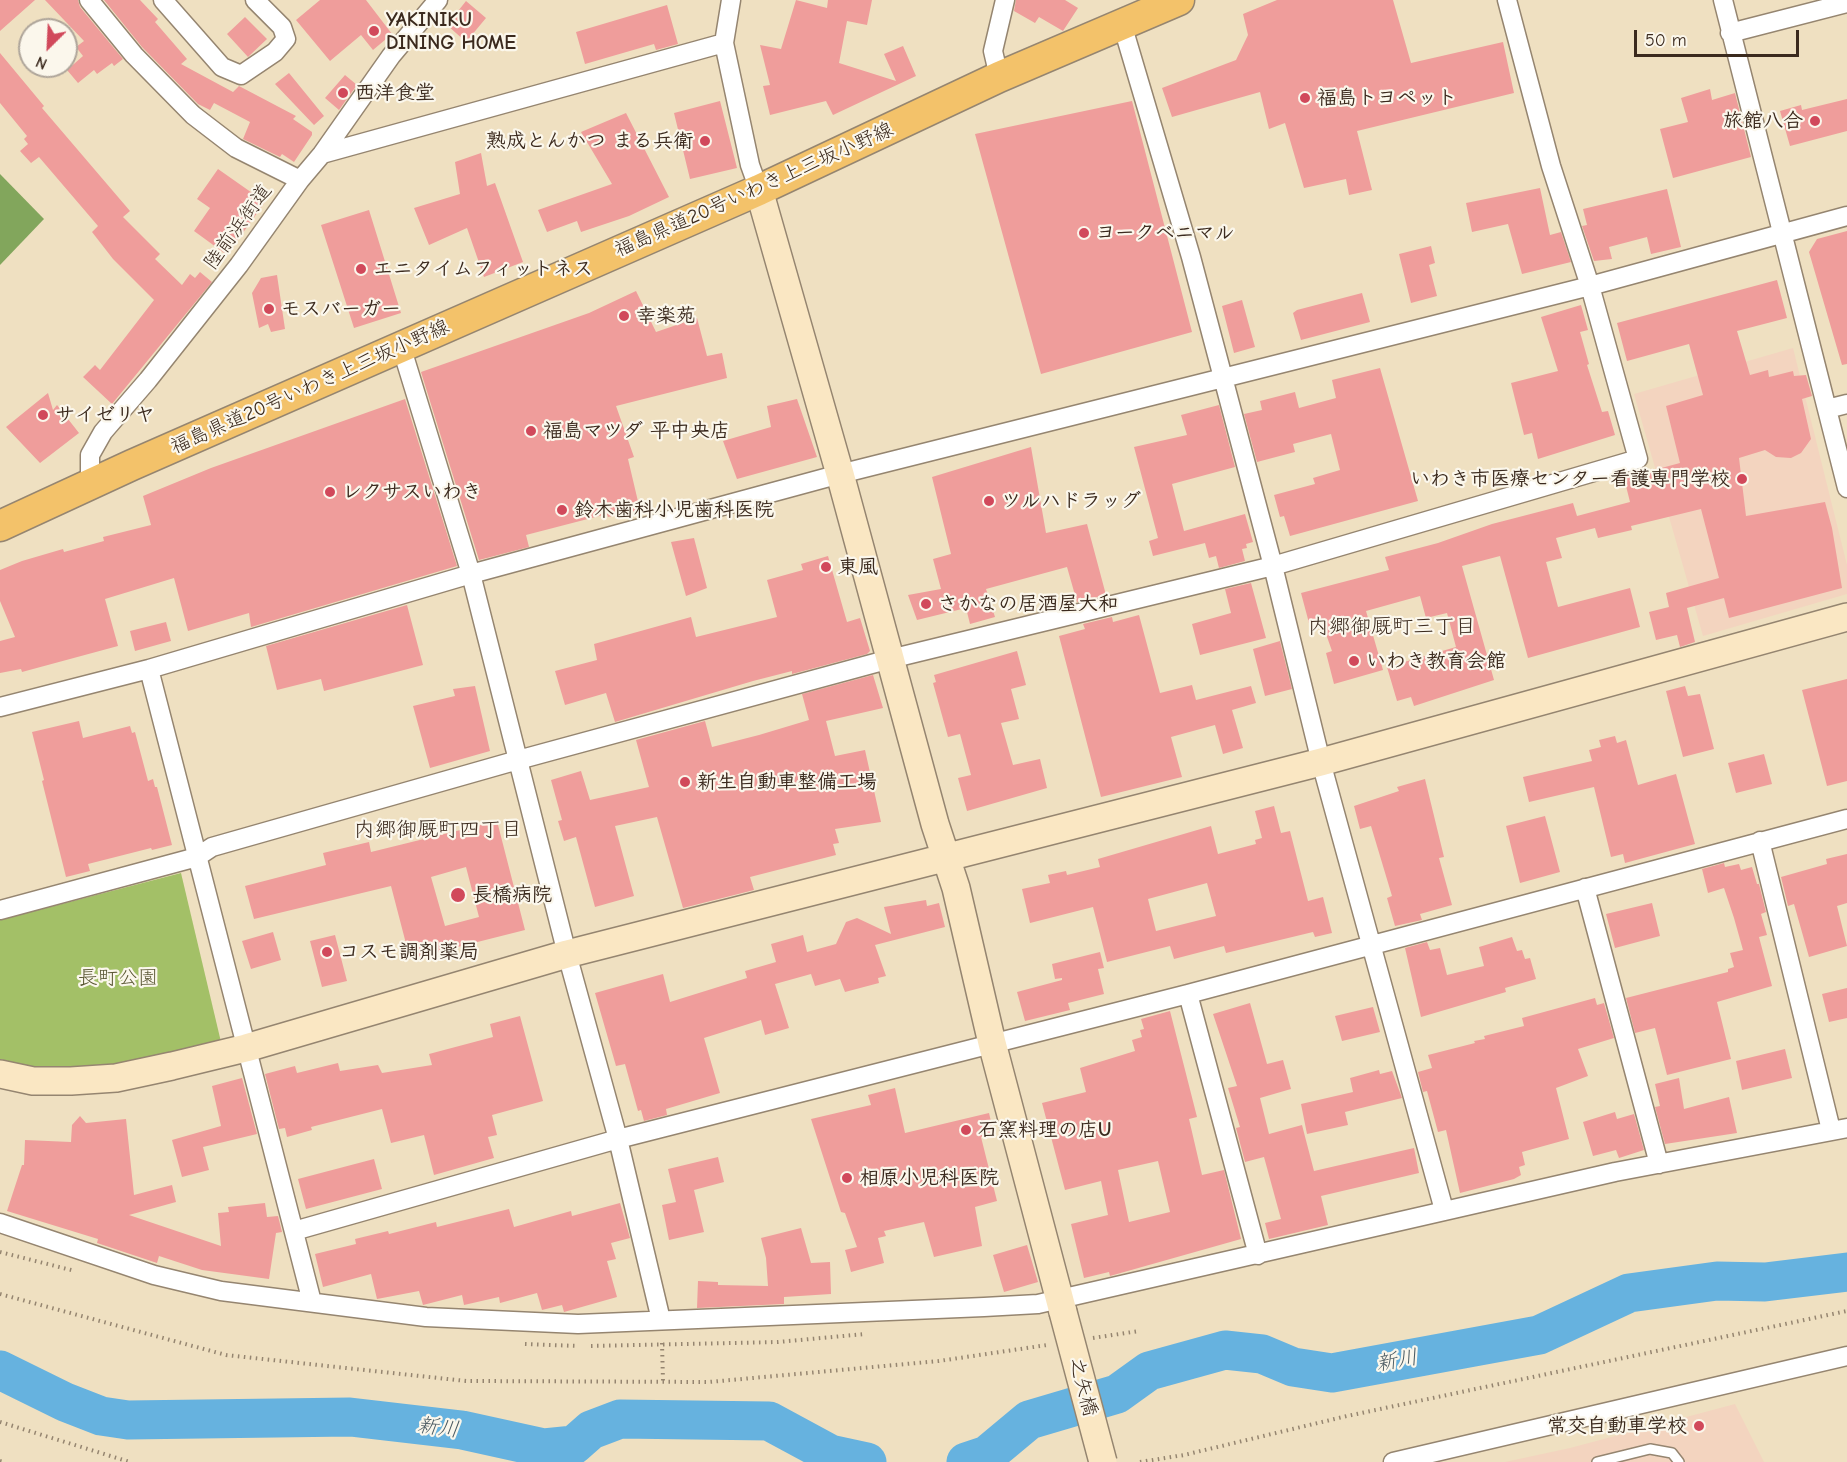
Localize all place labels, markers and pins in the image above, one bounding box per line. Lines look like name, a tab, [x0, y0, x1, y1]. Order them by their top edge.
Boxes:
place label: YAKINIKU DINING HOME	[386, 8, 516, 55]
marker: YAKINIKU DINING HOME	[367, 24, 381, 38]
place label: 西洋食堂	[355, 81, 435, 105]
marker: 西洋食堂	[336, 86, 350, 100]
place label: 福島トヨペット	[1317, 86, 1457, 110]
marker: 福島トヨペット	[1298, 91, 1312, 105]
place label: 旅館八合	[1723, 109, 1803, 133]
marker: 旅館八合	[1808, 114, 1822, 128]
place label: 熟成とんかつ まる兵衛	[486, 129, 693, 153]
marker: 熟成とんかつ まる兵衛	[698, 134, 712, 148]
place label: ヨークベニマル	[1096, 221, 1235, 245]
marker: ヨークベニマル	[1077, 226, 1091, 240]
place label: エニタイムフィットネス	[373, 257, 593, 281]
marker: エニタイムフィットネス	[354, 262, 368, 276]
place label: モスバーガー	[281, 297, 401, 321]
marker: モスバーガー	[262, 302, 276, 316]
place label: 幸楽苑	[636, 304, 696, 328]
marker: 幸楽苑	[617, 309, 631, 323]
place label: サイゼリヤ	[55, 403, 155, 427]
marker: サイゼリヤ	[36, 408, 50, 422]
place label: 福島マツダ 平中央店	[543, 419, 730, 443]
marker: 福島マツダ 平中央店	[524, 424, 538, 438]
place label: いわき市医療センター看護専門学校	[1410, 467, 1730, 491]
marker: いわき市医療センター看護専門学校	[1735, 472, 1749, 486]
place label: レクサスいわき	[342, 480, 482, 504]
marker: レクサスいわき	[323, 485, 337, 499]
place label: ツルハドラッグ	[1001, 489, 1141, 513]
marker: ツルハドラッグ	[982, 494, 996, 508]
place label: 鈴木歯科小児歯科医院	[574, 498, 774, 522]
marker: 鈴木歯科小児歯科医院	[555, 503, 569, 517]
place label: 東風	[838, 555, 878, 579]
marker: 東風	[819, 560, 833, 574]
place label: さかなの居酒屋大和	[938, 592, 1118, 616]
marker: さかなの居酒屋大和	[919, 597, 933, 611]
place label: いわき教育会館	[1366, 649, 1506, 673]
marker: いわき教育会館	[1347, 654, 1361, 668]
place label: 新生自動車整備工場	[697, 770, 877, 794]
marker: 新生自動車整備工場	[678, 775, 692, 789]
place label: 長橋病院	[472, 883, 552, 907]
marker: 長橋病院	[449, 886, 467, 904]
place label: コスモ調剤薬局	[339, 940, 479, 964]
marker: コスモ調剤薬局	[320, 945, 334, 959]
place label: 石窯料理の店U	[978, 1118, 1111, 1142]
marker: 石窯料理の店U	[959, 1123, 973, 1137]
place label: 相原小児科医院	[859, 1166, 999, 1190]
marker: 相原小児科医院	[840, 1171, 854, 1185]
place label: 常交自動車学校	[1547, 1414, 1687, 1438]
marker: 常交自動車学校	[1692, 1419, 1706, 1433]

